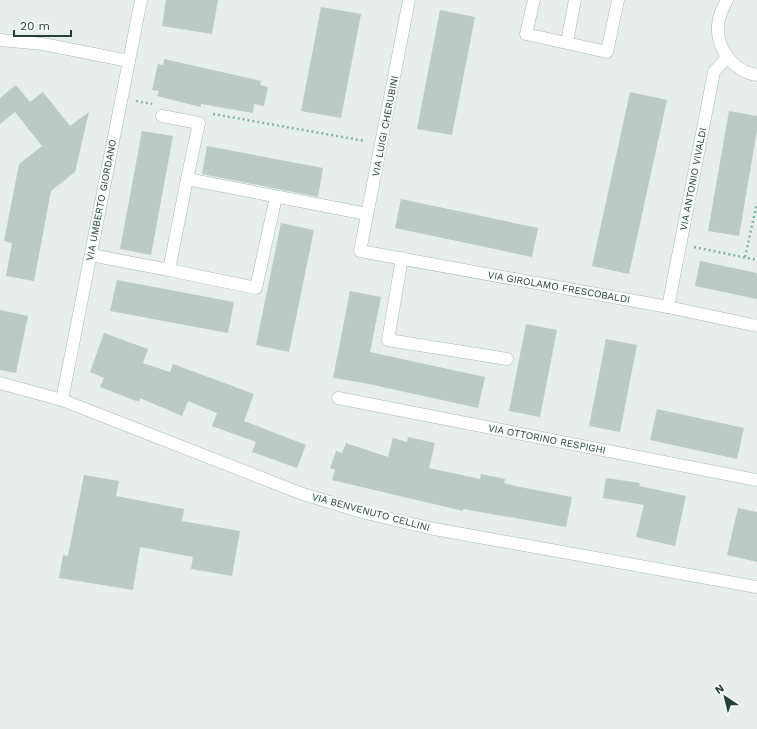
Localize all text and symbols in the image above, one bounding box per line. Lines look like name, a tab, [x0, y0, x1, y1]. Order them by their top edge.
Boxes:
scale bar	[14, 12, 71, 38]
text: 20 m	[20, 19, 50, 33]
street label: VIA LUIGI CHERUBINI	[370, 75, 400, 177]
street label: VIA ANTONIO VIVALDI	[678, 127, 708, 231]
street label: VIA UMBERTO GIORDANO	[84, 138, 118, 262]
street label: VIA GIROLAMO FRESCOBALDI	[487, 269, 631, 305]
street label: VIA OTTORINO RESPIGHI	[487, 422, 607, 456]
street label: VIA BENVENUTO CELLINI	[311, 491, 431, 533]
north arrow	[705, 677, 745, 717]
text: N	[712, 682, 727, 697]

